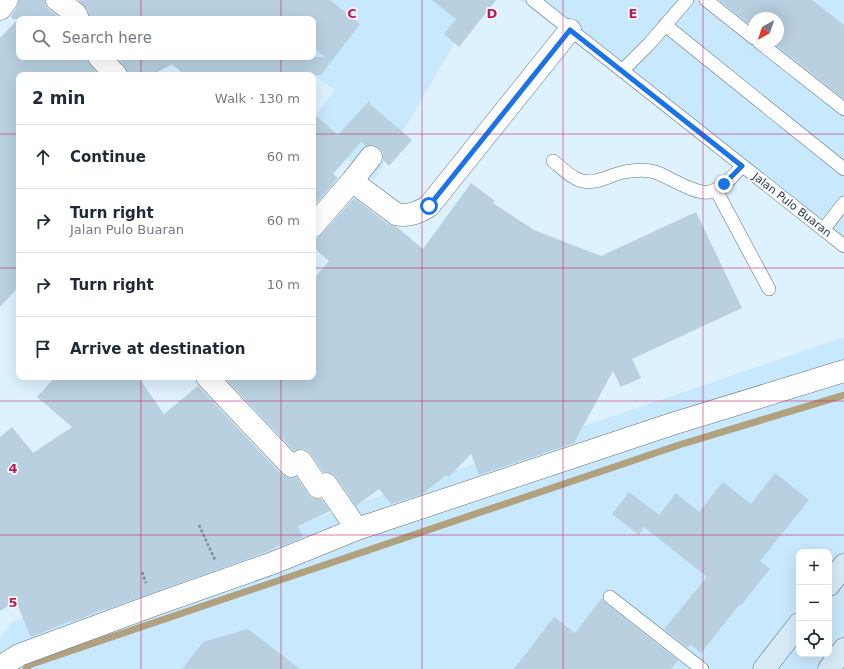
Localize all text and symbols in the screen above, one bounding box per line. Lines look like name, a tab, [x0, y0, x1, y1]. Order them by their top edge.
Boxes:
text: C	[347, 6, 357, 21]
text: D	[487, 6, 498, 21]
text: E	[629, 6, 637, 21]
north arrow	[748, 12, 784, 48]
search box	[16, 16, 316, 60]
icon: search	[30, 27, 52, 49]
text: Search here	[62, 29, 152, 47]
text: 2 min	[32, 88, 85, 108]
text: Walk · 130 m	[215, 91, 300, 106]
icon: ahead	[32, 146, 54, 168]
text: Continue	[70, 148, 146, 166]
text: 60 m	[267, 149, 300, 164]
street label: Jalan Pulo Buaran	[749, 170, 834, 240]
route end	[715, 175, 733, 193]
route start	[420, 197, 438, 215]
text: Turn right	[70, 204, 154, 222]
icon: right	[32, 210, 54, 232]
text: 60 m	[267, 213, 300, 228]
text: Jalan Pulo Buaran	[70, 222, 184, 237]
icon: right	[32, 274, 54, 296]
text: Turn right	[70, 276, 154, 294]
text: 10 m	[267, 277, 300, 292]
icon: arrive	[32, 338, 54, 360]
text: Arrive at destination	[70, 340, 245, 358]
text: 4	[8, 461, 18, 476]
map controls	[796, 549, 832, 657]
button: +	[796, 549, 832, 585]
button: −	[796, 585, 832, 621]
text: 5	[8, 595, 18, 610]
button: locate	[796, 621, 832, 657]

